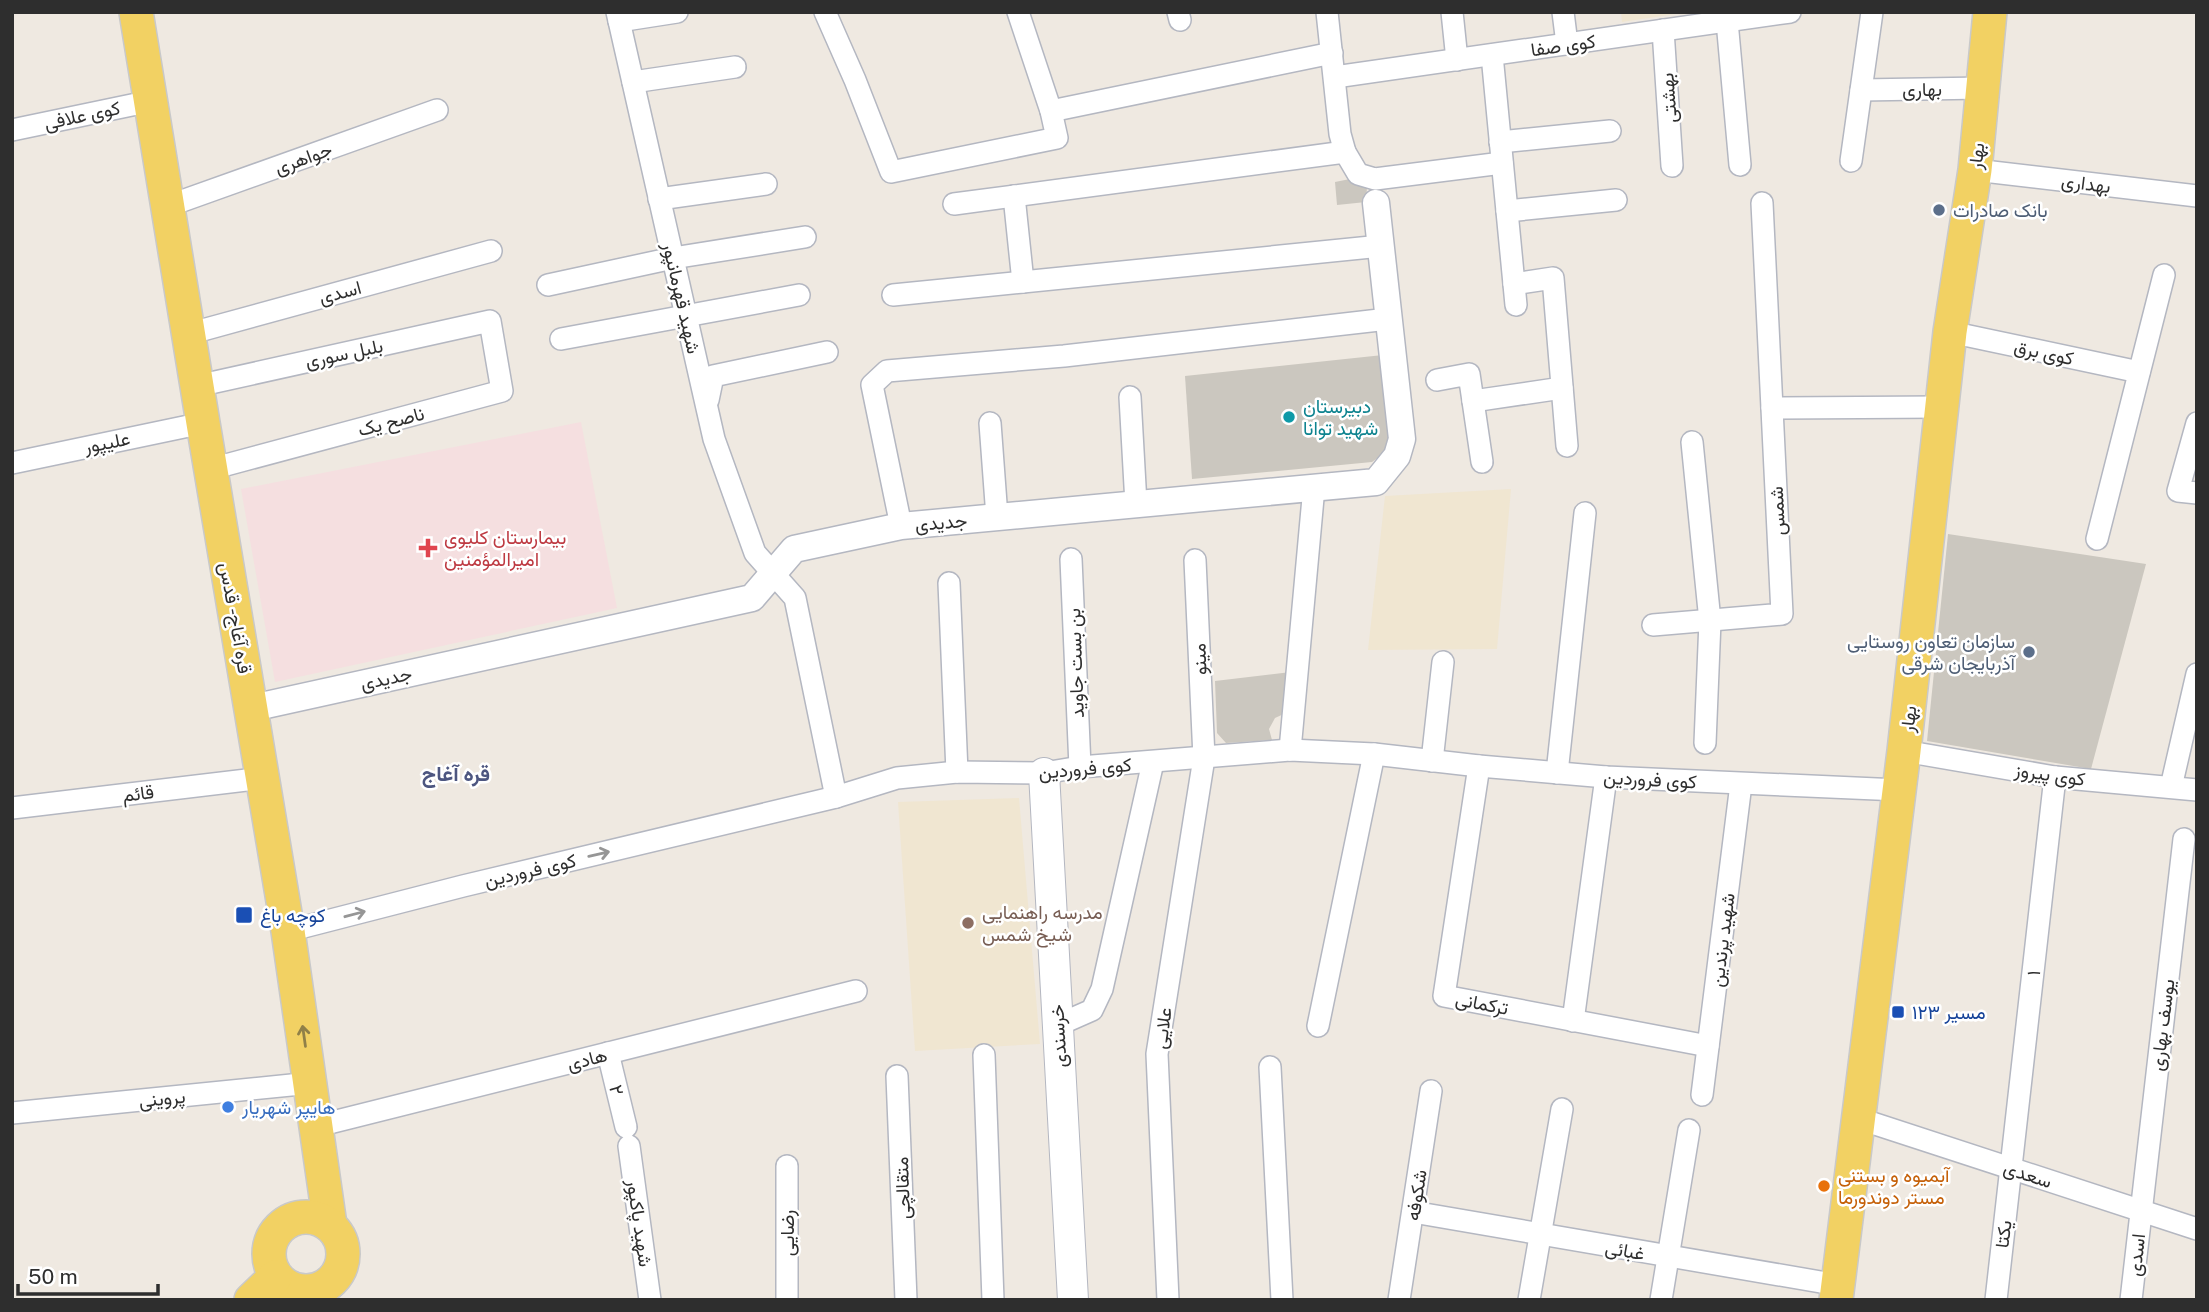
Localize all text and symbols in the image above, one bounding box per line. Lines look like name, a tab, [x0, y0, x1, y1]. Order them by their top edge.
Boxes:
street label: کوی صفا	[1529, 30, 1597, 61]
street label: بهشتی	[1655, 72, 1682, 124]
street label: بهاری	[1902, 78, 1942, 101]
street label: کوی علافی	[42, 96, 122, 135]
street label: جواهری	[271, 137, 335, 179]
street label: بهار	[1964, 142, 1989, 171]
street label: بهداری	[2060, 169, 2112, 198]
place label: بانک صادرات	[1953, 199, 2048, 222]
marker: بانک صادرات	[1931, 202, 1947, 218]
street label: شهید قهرمانپور	[655, 239, 705, 356]
street label: اسدی	[316, 276, 364, 309]
street label: بلبل سوری	[303, 334, 385, 373]
street label: کوی برق	[2012, 335, 2076, 370]
place label: دبیرستان شهید توانا	[1303, 395, 1378, 440]
street label: ناصح یک	[355, 402, 427, 443]
marker: دبیرستان شهید توانا	[1281, 409, 1297, 425]
street label: علیپور	[81, 427, 132, 460]
street label: شمس	[1765, 486, 1790, 536]
street label: جدیدی	[914, 509, 968, 536]
place label: بیمارستان کلیوی امیرالمؤمنین	[444, 526, 566, 571]
marker: بیمارستان کلیوی امیرالمؤمنین	[418, 538, 438, 558]
street label: قره آغاج - قدس	[213, 561, 257, 676]
street label: بن بست جاوید	[1062, 608, 1089, 718]
place label: سازمان تعاون روستایی آذربایجان شرقی	[1847, 630, 2017, 675]
street label: مینو	[1187, 643, 1212, 675]
marker: سازمان تعاون روستایی آذربایجان شرقی	[2021, 644, 2037, 660]
street label: جدیدی	[358, 662, 414, 695]
street label: بهار	[1896, 705, 1921, 734]
street label: کوی فروردین	[1037, 753, 1133, 784]
street label: کوی پیروز	[2012, 758, 2087, 793]
district label: قره آغاج	[422, 761, 490, 788]
street label: کوی فروردین	[1603, 766, 1697, 793]
street label: قائم	[121, 780, 155, 808]
one-way arrow	[587, 847, 610, 860]
street label: کوی فروردین	[482, 849, 578, 892]
street label: شهید پرندین	[1705, 892, 1742, 989]
place label: مدرسه راهنمایی شیخ شمس	[982, 901, 1103, 948]
place label: کوچه باغ	[260, 904, 326, 929]
marker: کوچه باغ	[234, 905, 254, 925]
one-way arrow	[343, 907, 365, 920]
marker: مدرسه راهنمایی شیخ شمس	[960, 915, 976, 931]
street label: ۱	[2022, 969, 2044, 977]
street label: یوسف بهاری	[2145, 978, 2180, 1072]
street label: ترکمانی	[1453, 987, 1510, 1020]
place label: مسیر ۱۲۳	[1912, 1001, 1986, 1024]
street label: خرسندی	[1045, 1004, 1072, 1068]
marker: مسیر ۱۲۳	[1890, 1004, 1906, 1020]
street label: علایی	[1148, 1006, 1177, 1051]
one-way arrow	[297, 1025, 310, 1048]
street label: هادی	[565, 1043, 610, 1076]
street label: ۲	[605, 1083, 629, 1098]
street label: پروینی	[138, 1085, 187, 1114]
place label: هایپر شهریار	[241, 1096, 335, 1121]
marker: هایپر شهریار	[220, 1099, 236, 1115]
street label: متقالچی	[890, 1156, 917, 1220]
street label: سعدی	[2001, 1156, 2055, 1193]
place label: آبمیوه و بستنی مستر دوندورما	[1838, 1164, 1951, 1209]
street label: شکوفه	[1401, 1168, 1432, 1222]
street label: شهید پاکپور	[620, 1177, 657, 1269]
marker: آبمیوه و بستنی مستر دوندورما	[1816, 1178, 1832, 1194]
street label: رضایی	[776, 1210, 799, 1256]
street label: یکتا	[1990, 1219, 2017, 1249]
street label: اسدی	[2123, 1233, 2150, 1278]
street label: غبائی	[1603, 1236, 1646, 1265]
scale bar	[18, 1252, 158, 1296]
text: 50 m	[28, 1264, 78, 1289]

